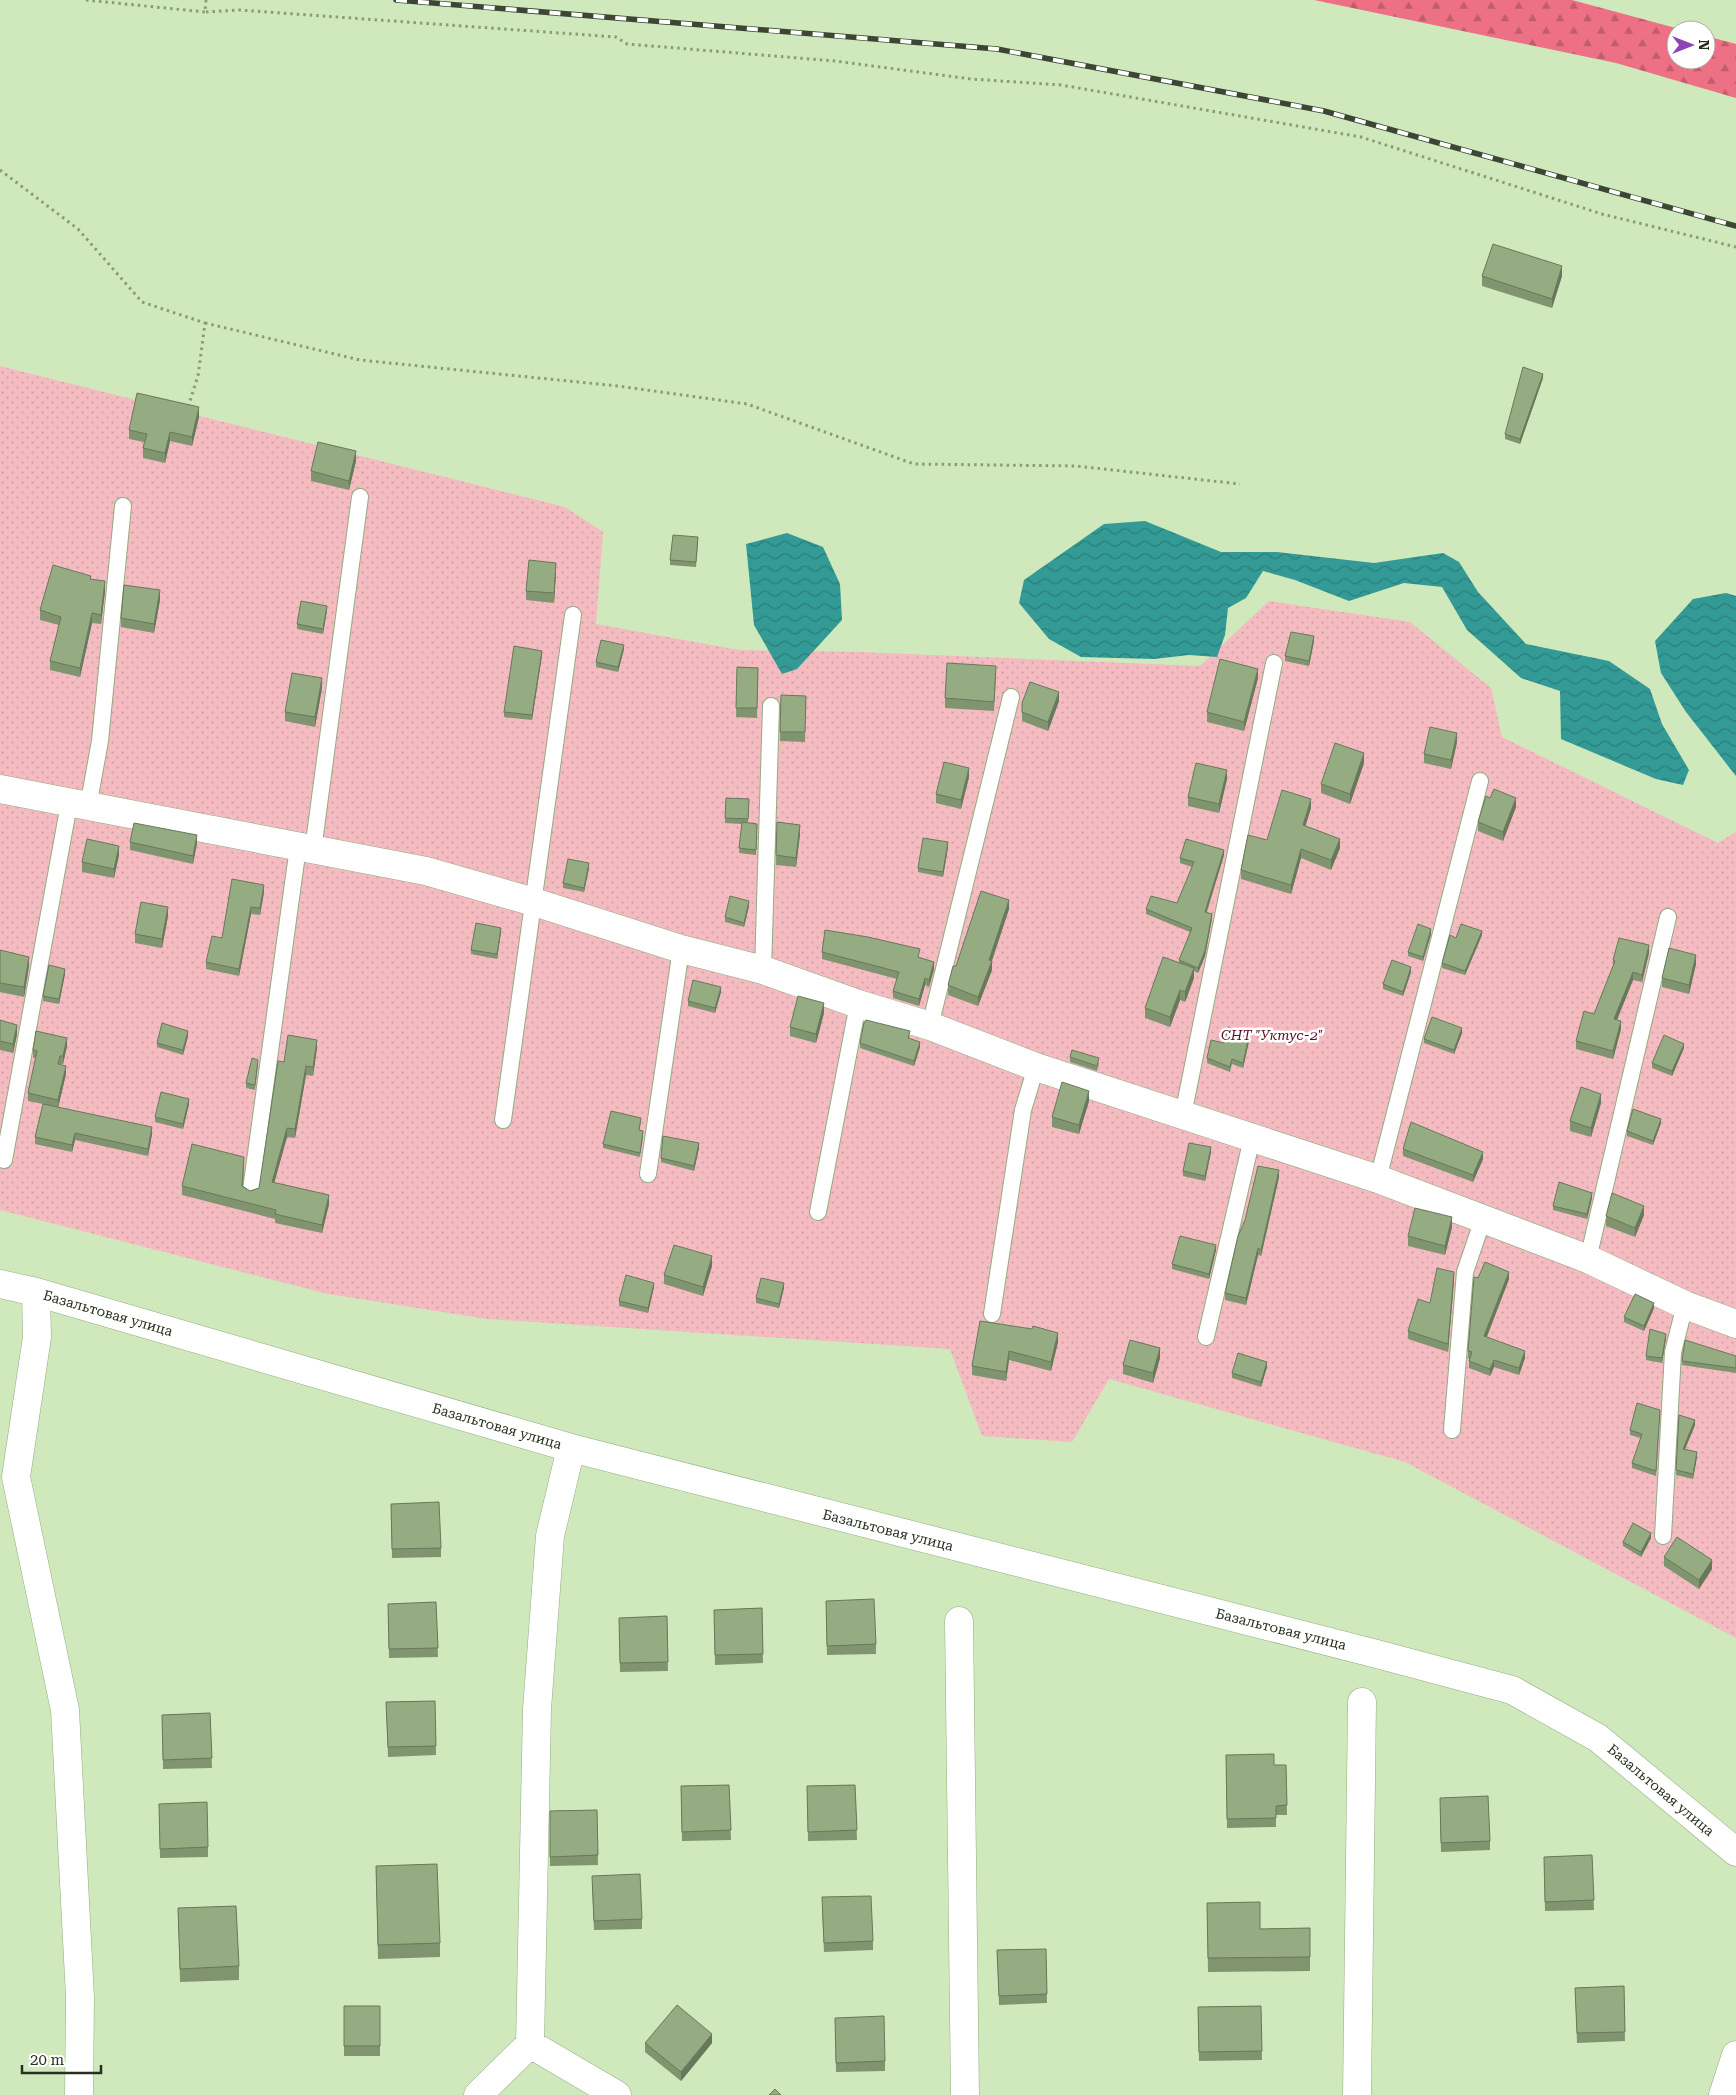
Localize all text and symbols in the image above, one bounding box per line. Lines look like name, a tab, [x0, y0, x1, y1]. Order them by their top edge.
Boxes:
north arrow	[1666, 20, 1716, 70]
text: N	[1696, 40, 1712, 51]
park label: СНТ "Уктус-2"	[1221, 1027, 1323, 1043]
street label: Базальтовая улица	[41, 1287, 175, 1339]
street label: Базальтовая улица	[430, 1400, 564, 1452]
street label: Базальтовая улица	[821, 1506, 955, 1554]
street label: Базальтовая улица	[1214, 1605, 1348, 1653]
street label: Базальтовая улица	[1605, 1741, 1718, 1839]
scale bar	[22, 2042, 101, 2074]
text: 20 m	[30, 2051, 65, 2069]

